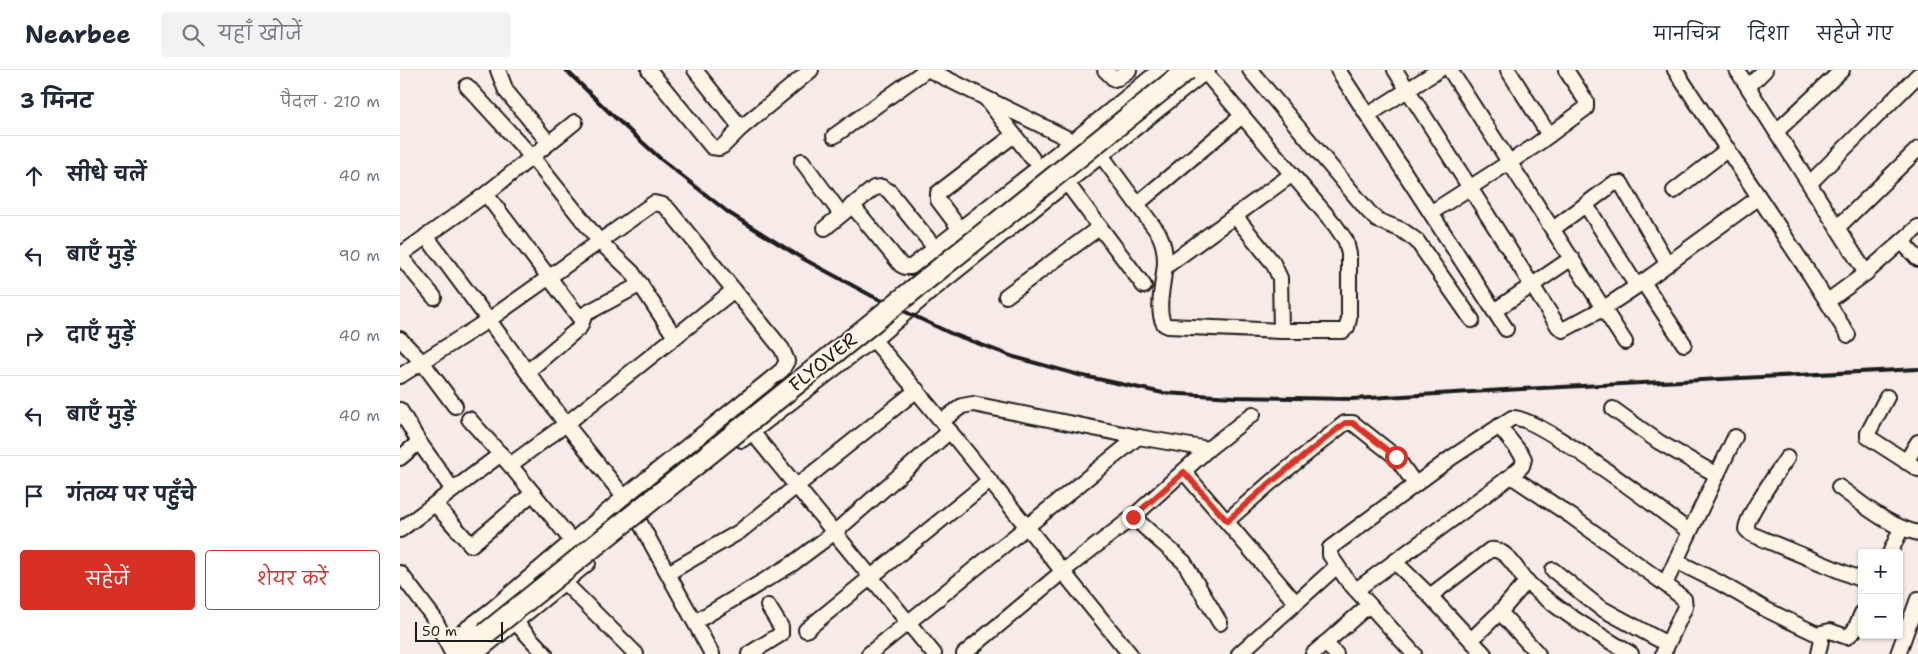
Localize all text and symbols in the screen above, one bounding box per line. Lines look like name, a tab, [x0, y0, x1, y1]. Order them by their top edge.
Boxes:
search box	[161, 12, 511, 57]
text: Nearbee	[25, 19, 131, 51]
icon: search	[179, 21, 207, 49]
text: यहाँ खोजें	[219, 21, 302, 46]
text: मानचित्र	[1654, 22, 1720, 46]
text: दिशा	[1748, 22, 1789, 46]
text: सहेजे गए	[1817, 22, 1893, 46]
text: 3 मिनट	[20, 87, 93, 115]
text: पैदल · 210 m	[280, 91, 380, 112]
icon: ahead	[20, 162, 48, 190]
text: सीधे चलें	[67, 162, 146, 187]
text: 40 m	[338, 165, 380, 186]
icon: left	[20, 242, 48, 270]
text: बाएँ मुड़ें	[67, 242, 135, 267]
text: 90 m	[339, 245, 380, 266]
icon: right	[20, 322, 48, 350]
text: दाएँ मुड़ें	[67, 322, 135, 347]
text: 40 m	[338, 325, 380, 346]
street label: FLYOVER	[784, 327, 862, 397]
icon: left	[20, 402, 48, 430]
text: बाएँ मुड़ें	[67, 402, 135, 427]
text: 40 m	[338, 405, 380, 426]
route start	[1385, 446, 1408, 469]
icon: arrive	[20, 482, 48, 510]
text: गंतव्य पर पहुँचे	[67, 482, 196, 507]
route end	[1122, 506, 1145, 529]
map controls	[1858, 549, 1903, 639]
button: +	[1858, 549, 1903, 594]
button: सहेजें	[20, 550, 195, 610]
button: शेयर करें	[205, 550, 380, 610]
button: −	[1858, 594, 1903, 639]
scale bar	[415, 619, 502, 642]
text: 50 m	[422, 622, 457, 640]

